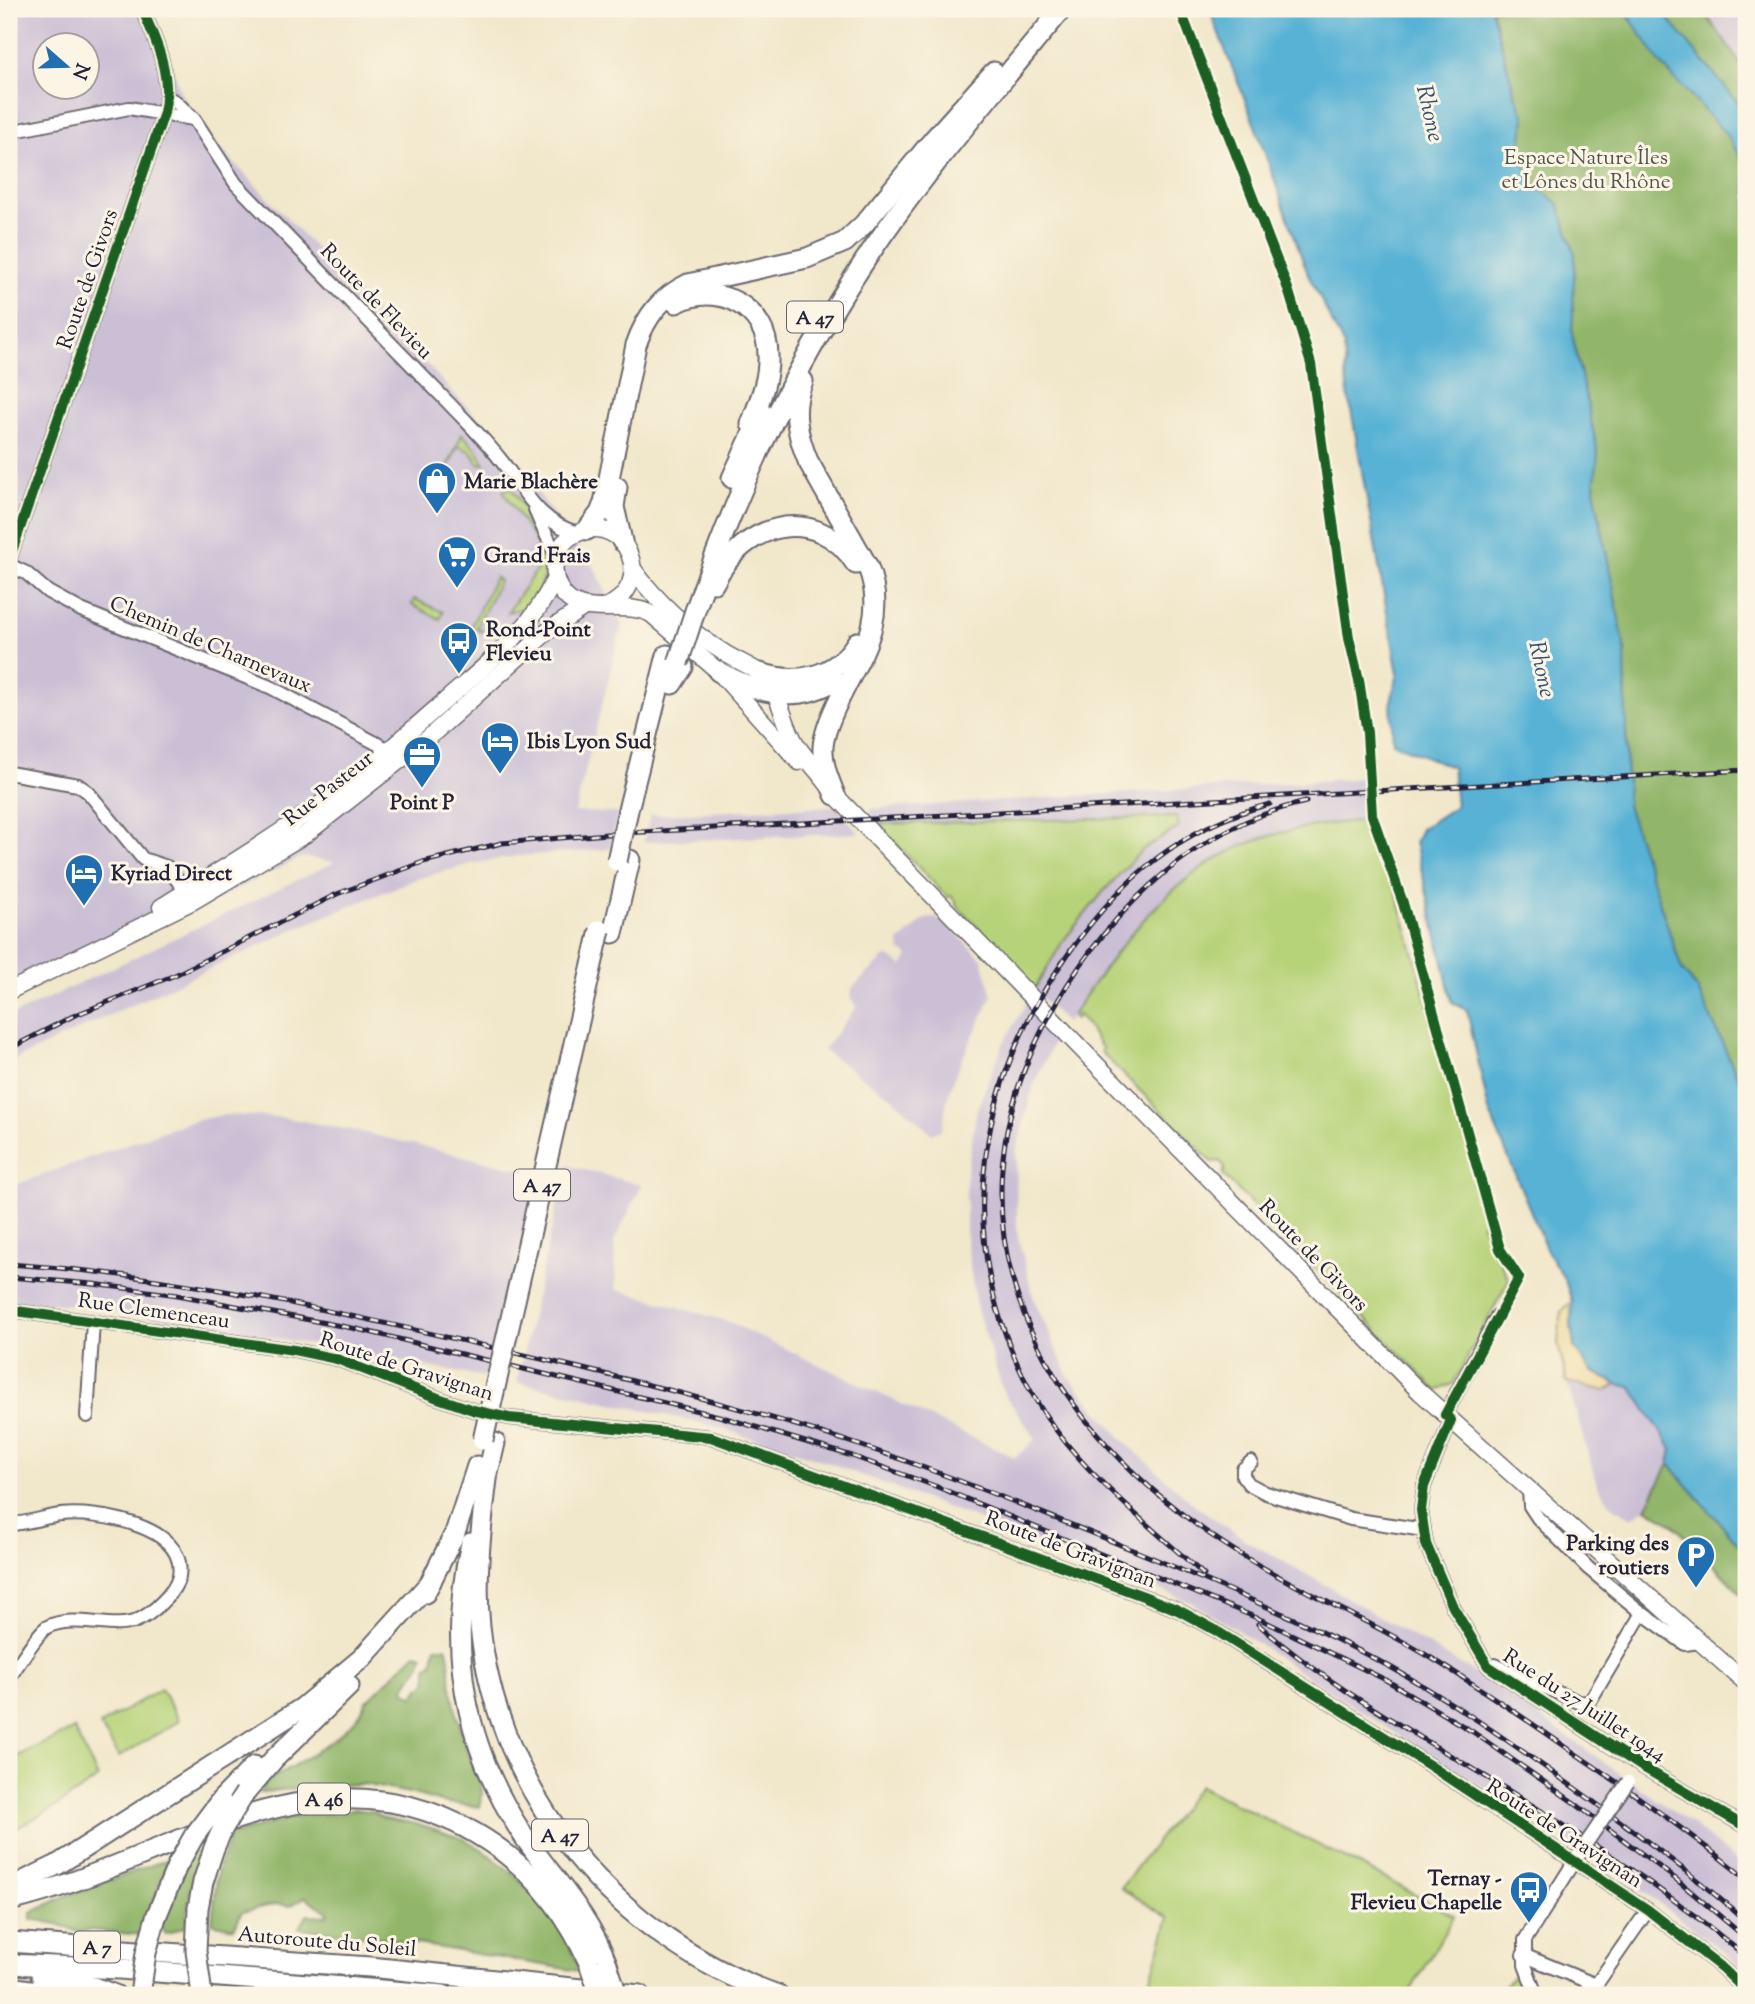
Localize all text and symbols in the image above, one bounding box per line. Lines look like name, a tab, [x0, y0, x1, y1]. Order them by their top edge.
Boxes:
north arrow	[32, 32, 102, 102]
text: N	[64, 59, 95, 83]
water label: Rhone	[1406, 82, 1451, 145]
park label: Espace Nature Îles et Lônes du Rhône	[1501, 144, 1671, 198]
street label: Route de Givors	[51, 206, 127, 354]
street label: Route de Flevieu	[312, 238, 439, 367]
road number: A 47	[787, 302, 843, 332]
shop icon: Marie Blachère	[416, 460, 458, 515]
place label: Marie Blachère	[464, 468, 598, 498]
supermarket icon: Grand Frais	[436, 534, 478, 589]
place label: Grand Frais	[484, 542, 590, 572]
street label: Chemin de Charnevaux	[104, 590, 316, 702]
place label: Rond-Point Flevieu	[486, 616, 592, 670]
bus stop icon: Rond-Point Flevieu	[438, 620, 480, 675]
water label: Rhone	[1518, 638, 1563, 701]
hotel icon: Ibis Lyon Sud	[479, 720, 521, 775]
place label: Ibis Lyon Sud	[527, 728, 652, 758]
office icon: Point P	[401, 734, 443, 789]
street label: Rue Pasteur	[278, 745, 381, 834]
place label: Point P	[390, 789, 454, 819]
hotel icon: Kyriad Direct	[63, 852, 105, 907]
place label: Kyriad Direct	[111, 860, 233, 890]
road number: A 47	[514, 1170, 570, 1200]
street label: Route de Givors	[1251, 1193, 1374, 1319]
street label: Rue Clemenceau	[76, 1286, 232, 1337]
street label: Route de Gravignan	[315, 1326, 497, 1410]
street label: Route de Gravignan	[980, 1504, 1160, 1597]
place label: Parking des routiers	[1566, 1530, 1669, 1584]
parking icon: Parking des routiers	[1675, 1534, 1717, 1589]
street label: Rue du 27 Juillet 1944	[1496, 1643, 1671, 1771]
street label: Route de Gravignan	[1480, 1773, 1648, 1897]
road number: A 46	[298, 1784, 350, 1814]
road number: A 47	[532, 1820, 588, 1851]
place label: Ternay - Flevieu Chapelle	[1351, 1865, 1502, 1919]
bus stop icon: Ternay - Flevieu Chapelle	[1508, 1869, 1550, 1924]
street label: Autoroute du Soleil	[236, 1920, 418, 1966]
road number: A 7	[74, 1932, 120, 1963]

